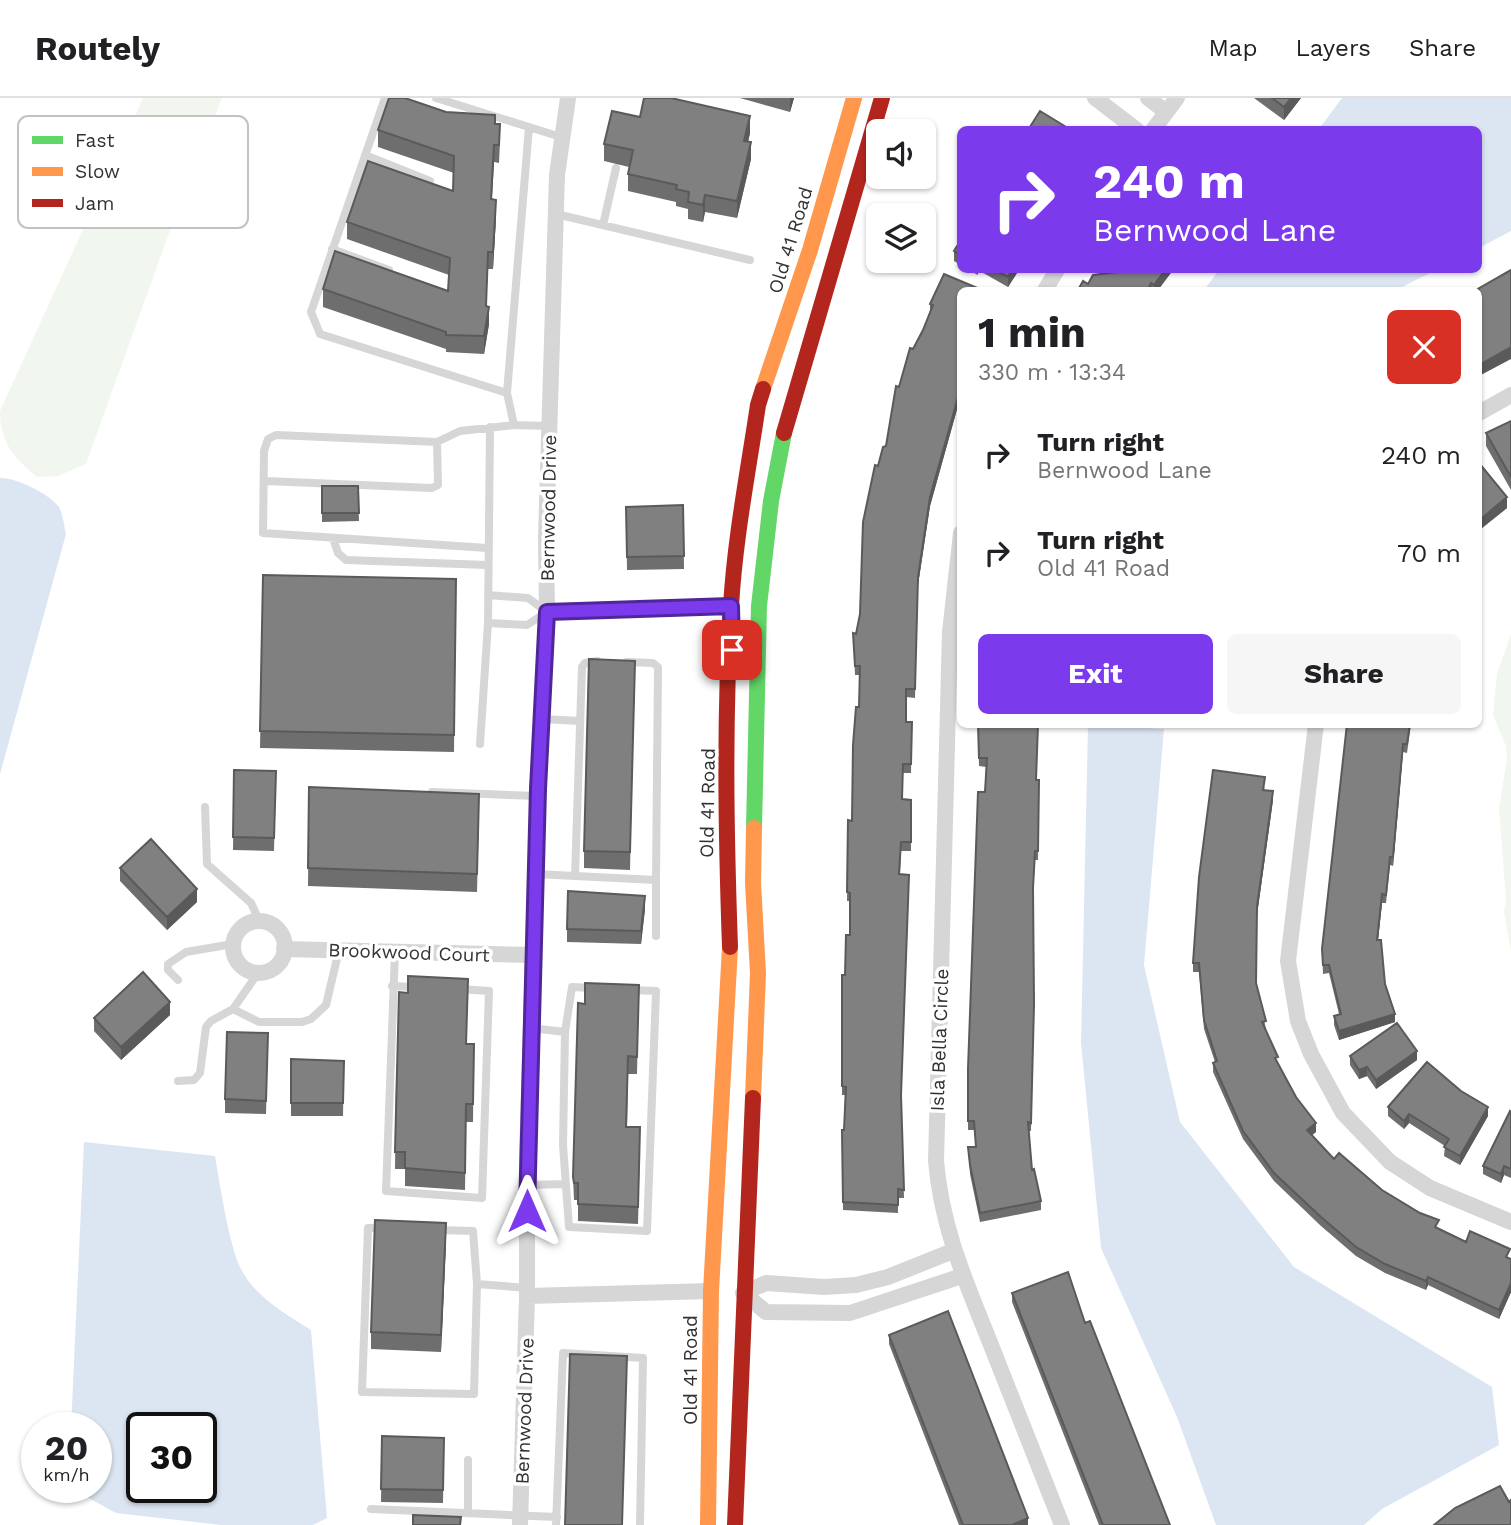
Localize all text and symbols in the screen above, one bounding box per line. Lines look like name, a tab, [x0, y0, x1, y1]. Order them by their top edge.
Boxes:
text: Routely	[35, 29, 160, 68]
text: Map	[1209, 34, 1257, 62]
text: Layers	[1295, 34, 1371, 62]
text: Share	[1409, 34, 1476, 62]
legend	[18, 116, 248, 228]
map controls	[866, 119, 936, 273]
button: sound	[866, 119, 936, 189]
text: Fast	[75, 129, 114, 152]
text: 240 m	[1093, 152, 1245, 210]
icon: right	[978, 154, 1069, 245]
text: Slow	[75, 160, 120, 183]
street label: Old 41 Road	[763, 184, 818, 296]
text: Jam	[75, 192, 114, 215]
button: layers	[866, 203, 936, 273]
text: Bernwood Lane	[1093, 211, 1336, 249]
text: 1 min	[978, 308, 1086, 357]
button: close	[1387, 310, 1461, 384]
text: 330 m · 13:34	[978, 359, 1126, 386]
text: Turn right	[1037, 427, 1164, 457]
street label: Bernwood Drive	[536, 434, 561, 582]
icon: right	[978, 436, 1016, 474]
text: 240 m	[1381, 440, 1461, 470]
text: Bernwood Lane	[1037, 457, 1212, 484]
text: Turn right	[1037, 525, 1164, 555]
icon: right	[978, 534, 1016, 572]
text: 70 m	[1397, 538, 1461, 568]
text: Old 41 Road	[1037, 555, 1170, 582]
pin	[702, 620, 762, 680]
icon: arrive	[713, 631, 751, 669]
button: Exit	[978, 634, 1213, 714]
button: Share	[1227, 634, 1461, 714]
street label: Old 41 Road	[695, 748, 720, 858]
street label: Brookwood Court	[328, 938, 490, 967]
street label: Isla Bella Circle	[926, 968, 953, 1112]
position arrow	[490, 1174, 564, 1248]
street label: Old 41 Road	[679, 1315, 702, 1425]
street label: Bernwood Drive	[510, 1337, 539, 1485]
speed limit sign: 30	[126, 1412, 217, 1503]
text: 20	[45, 1427, 88, 1469]
text: km/h	[43, 1464, 90, 1485]

